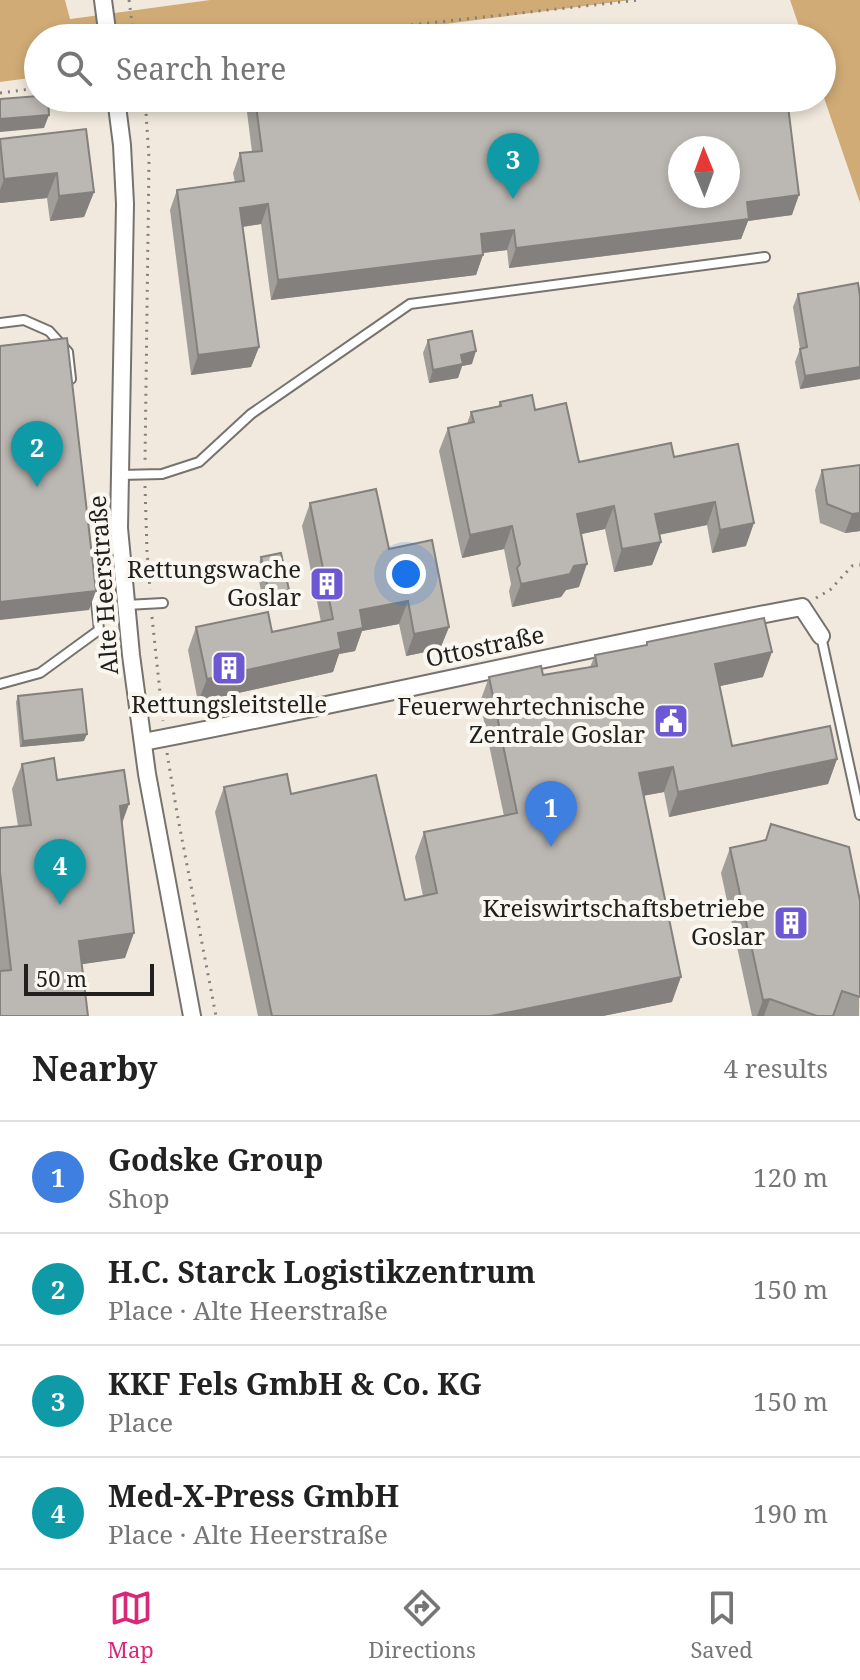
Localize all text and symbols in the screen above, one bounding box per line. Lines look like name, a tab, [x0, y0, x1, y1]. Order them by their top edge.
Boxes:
search box	[24, 24, 836, 112]
icon: search	[52, 46, 96, 90]
text: Search here	[116, 48, 286, 89]
pin: 3	[487, 133, 539, 199]
north arrow	[668, 136, 740, 208]
pin: 2	[11, 421, 63, 487]
street label: Alte Heerstraße	[80, 494, 125, 676]
place label: Rettungswache Goslar	[127, 552, 301, 613]
your location	[386, 554, 426, 594]
building icon: Rettungswache Goslar	[308, 565, 346, 603]
street label: Ottostraße	[422, 617, 547, 674]
building icon: Rettungsleitstelle	[210, 649, 248, 687]
place label: Rettungsleitstelle	[131, 687, 327, 720]
place label: Feuerwehrtechnische Zentrale Goslar	[397, 689, 645, 750]
public building icon: Feuerwehrtechnische Zentrale Goslar	[652, 702, 690, 740]
pin: 1	[525, 781, 577, 847]
pin: 4	[34, 839, 86, 905]
place label: Kreiswirtschaftsbetriebe Goslar	[482, 891, 765, 952]
building icon: Kreiswirtschaftsbetriebe Goslar	[772, 904, 810, 942]
scale bar	[24, 960, 154, 996]
text: 50 m	[36, 963, 87, 993]
text: Nearby	[32, 1045, 158, 1091]
text: 4 results	[723, 1050, 828, 1086]
text: Godske Group	[108, 1139, 323, 1180]
text: 1	[51, 1159, 65, 1195]
text: 120 m	[753, 1159, 828, 1195]
text: Shop	[108, 1180, 170, 1216]
text: H.C. Starck Logistikzentrum	[108, 1251, 536, 1292]
text: 2	[51, 1271, 65, 1307]
text: 150 m	[753, 1271, 828, 1307]
text: Place · Alte Heerstraße	[108, 1292, 388, 1328]
text: KKF Fels GmbH & Co. KG	[108, 1363, 482, 1404]
text: 3	[51, 1383, 65, 1419]
text: 150 m	[753, 1383, 828, 1419]
text: Place	[108, 1404, 173, 1440]
text: Med-X-Press GmbH	[108, 1475, 399, 1516]
text: 4	[51, 1495, 65, 1531]
text: 190 m	[753, 1495, 828, 1531]
text: Place · Alte Heerstraße	[108, 1516, 388, 1552]
tab: Map	[107, 1586, 154, 1664]
tab: Directions	[368, 1586, 476, 1664]
tab: Saved	[690, 1586, 753, 1664]

